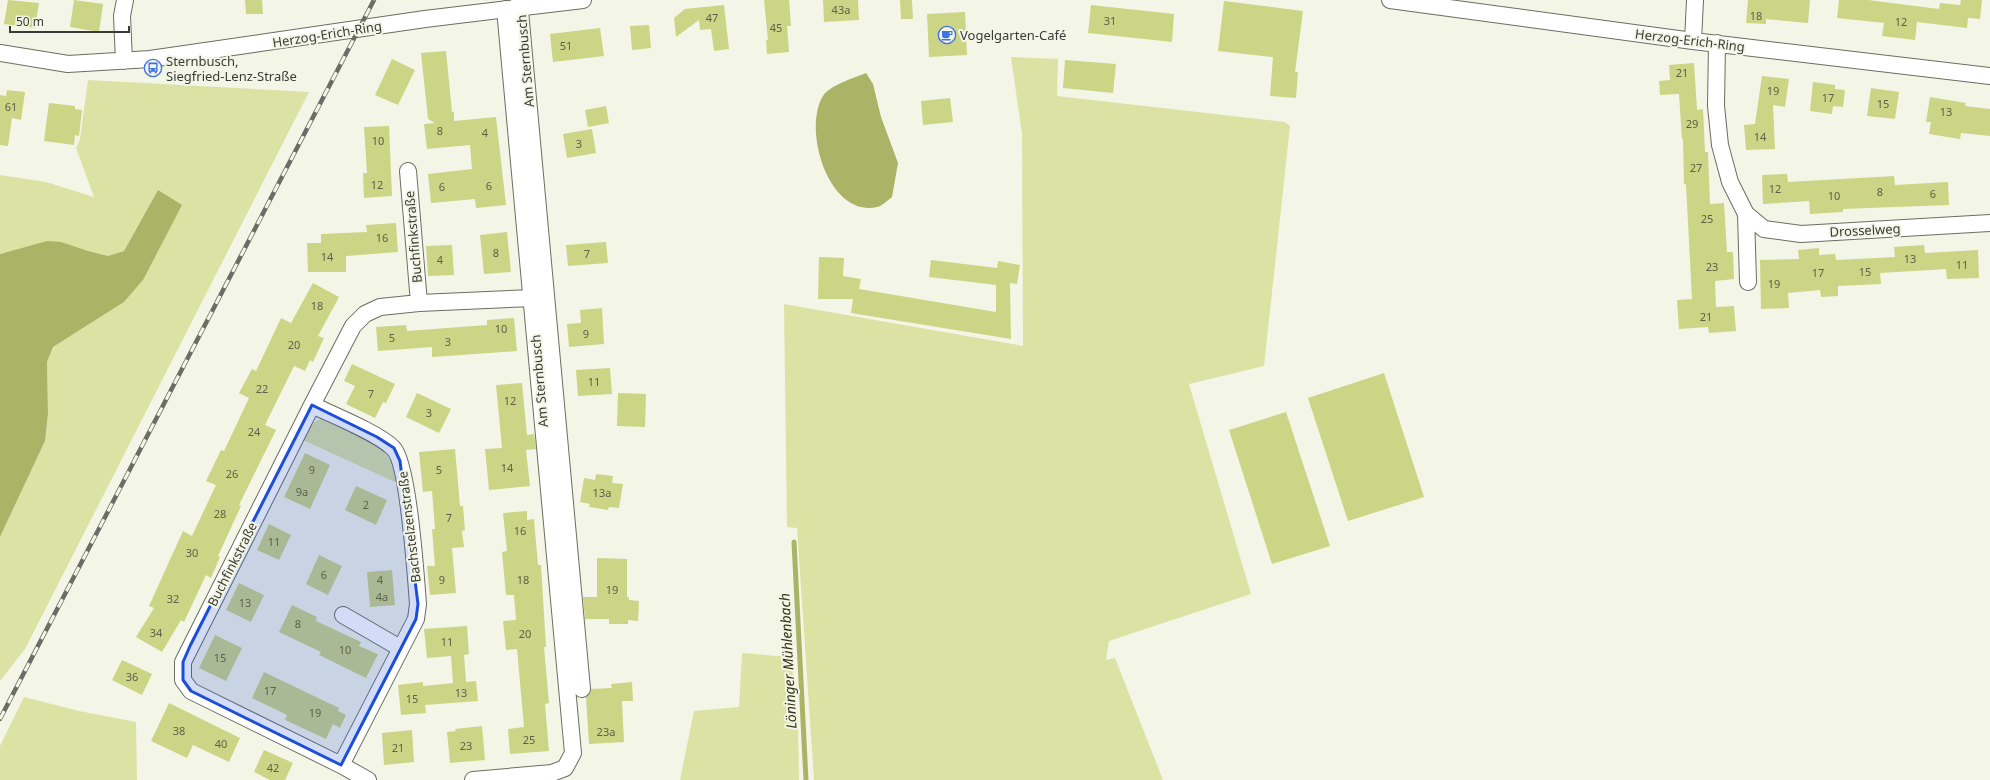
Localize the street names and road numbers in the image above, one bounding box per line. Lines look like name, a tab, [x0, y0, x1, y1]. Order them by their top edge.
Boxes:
street label: Am Sternbusch	[512, 14, 538, 108]
street label: Herzog-Erich-Ring	[271, 16, 383, 52]
street label: Herzog-Erich-Ring	[1634, 24, 1746, 56]
street label: Buchfinkstraße	[400, 190, 426, 284]
street label: Drosselweg	[1829, 219, 1901, 241]
street label: Am Sternbusch	[526, 334, 552, 428]
street label: Bachstelzenstraße	[393, 470, 425, 584]
street label: Buchfinkstraße	[203, 519, 261, 609]

